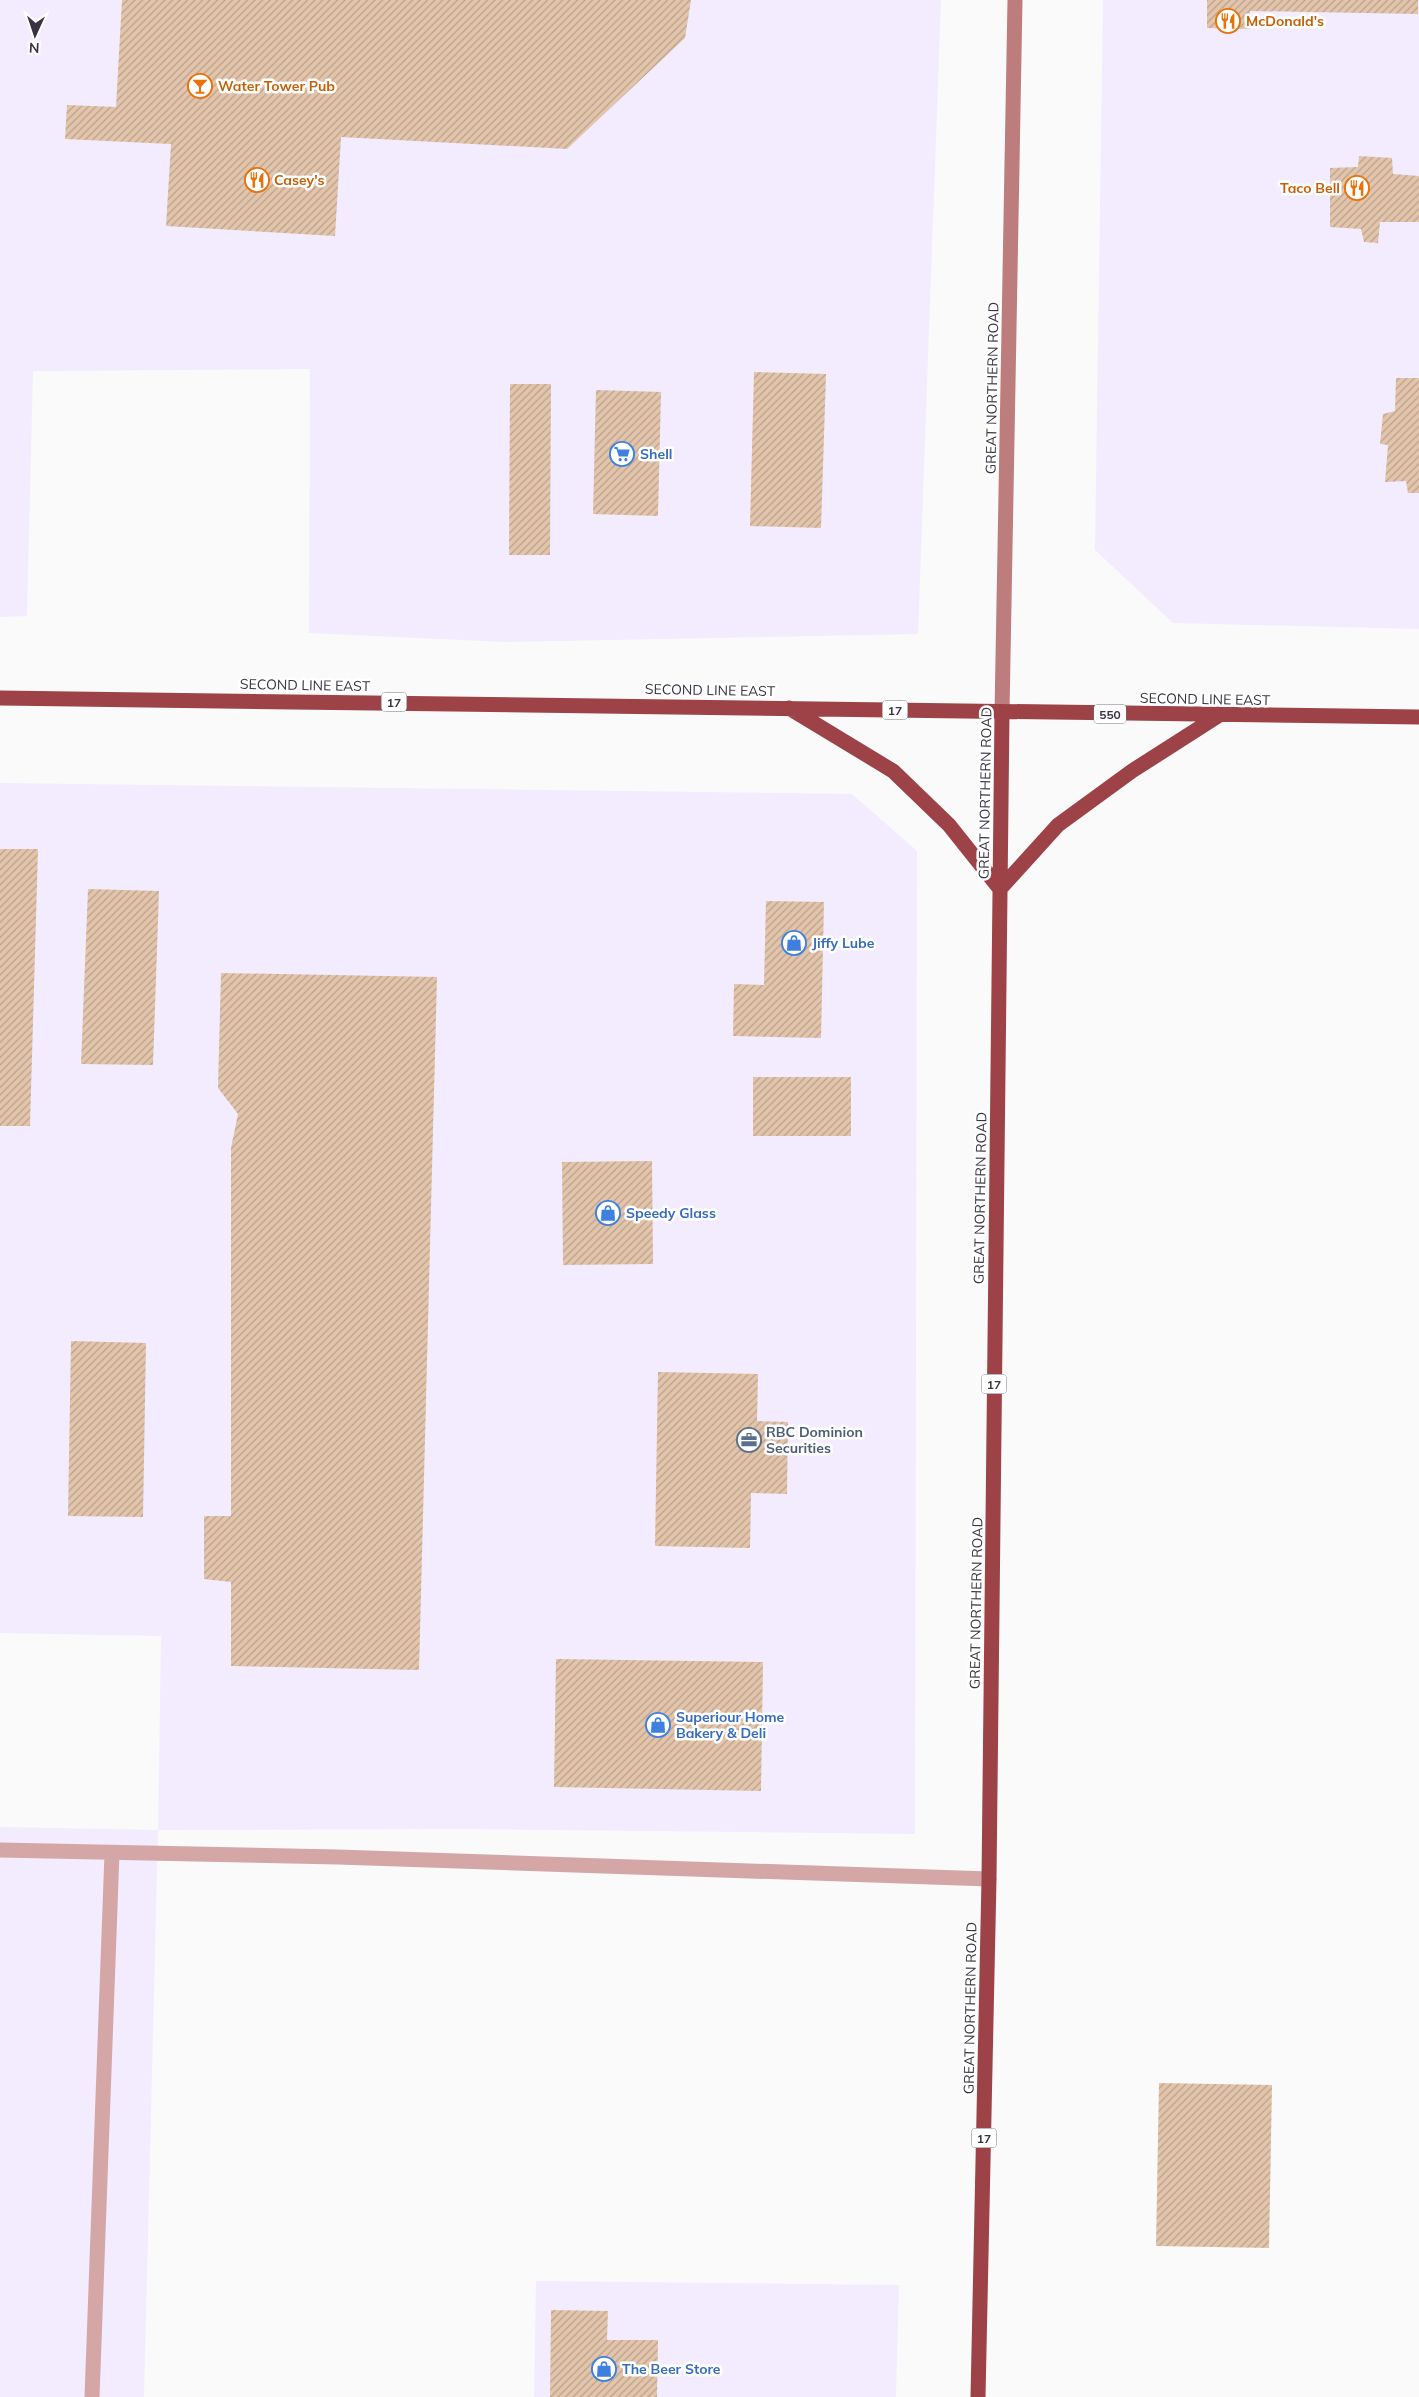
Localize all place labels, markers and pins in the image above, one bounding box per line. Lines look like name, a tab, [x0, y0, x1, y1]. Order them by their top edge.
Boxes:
restaurant icon: McDonald's	[1215, 8, 1241, 34]
place label: McDonald's	[1246, 12, 1324, 30]
bar icon: Water Tower Pub	[187, 73, 213, 99]
place label: Water Tower Pub	[218, 77, 335, 95]
restaurant icon: Casey's	[244, 167, 270, 193]
place label: Casey's	[274, 171, 325, 189]
restaurant icon: Taco Bell	[1344, 175, 1370, 201]
place label: Taco Bell	[1280, 179, 1340, 197]
supermarket icon: Shell	[609, 441, 635, 467]
place label: Shell	[640, 445, 672, 463]
shop icon: Jiffy Lube	[781, 930, 807, 956]
place label: Jiffy Lube	[812, 934, 875, 952]
shop icon: Speedy Glass	[595, 1200, 621, 1226]
place label: Speedy Glass	[626, 1204, 716, 1222]
place label: RBC Dominion Securities	[766, 1423, 863, 1457]
office icon: RBC Dominion Securities	[736, 1427, 762, 1453]
place label: Superiour Home Bakery & Deli	[676, 1708, 785, 1742]
shop icon: Superiour Home Bakery & Deli	[645, 1712, 671, 1738]
shop icon: The Beer Store	[591, 2356, 617, 2382]
place label: The Beer Store	[622, 2360, 721, 2378]

